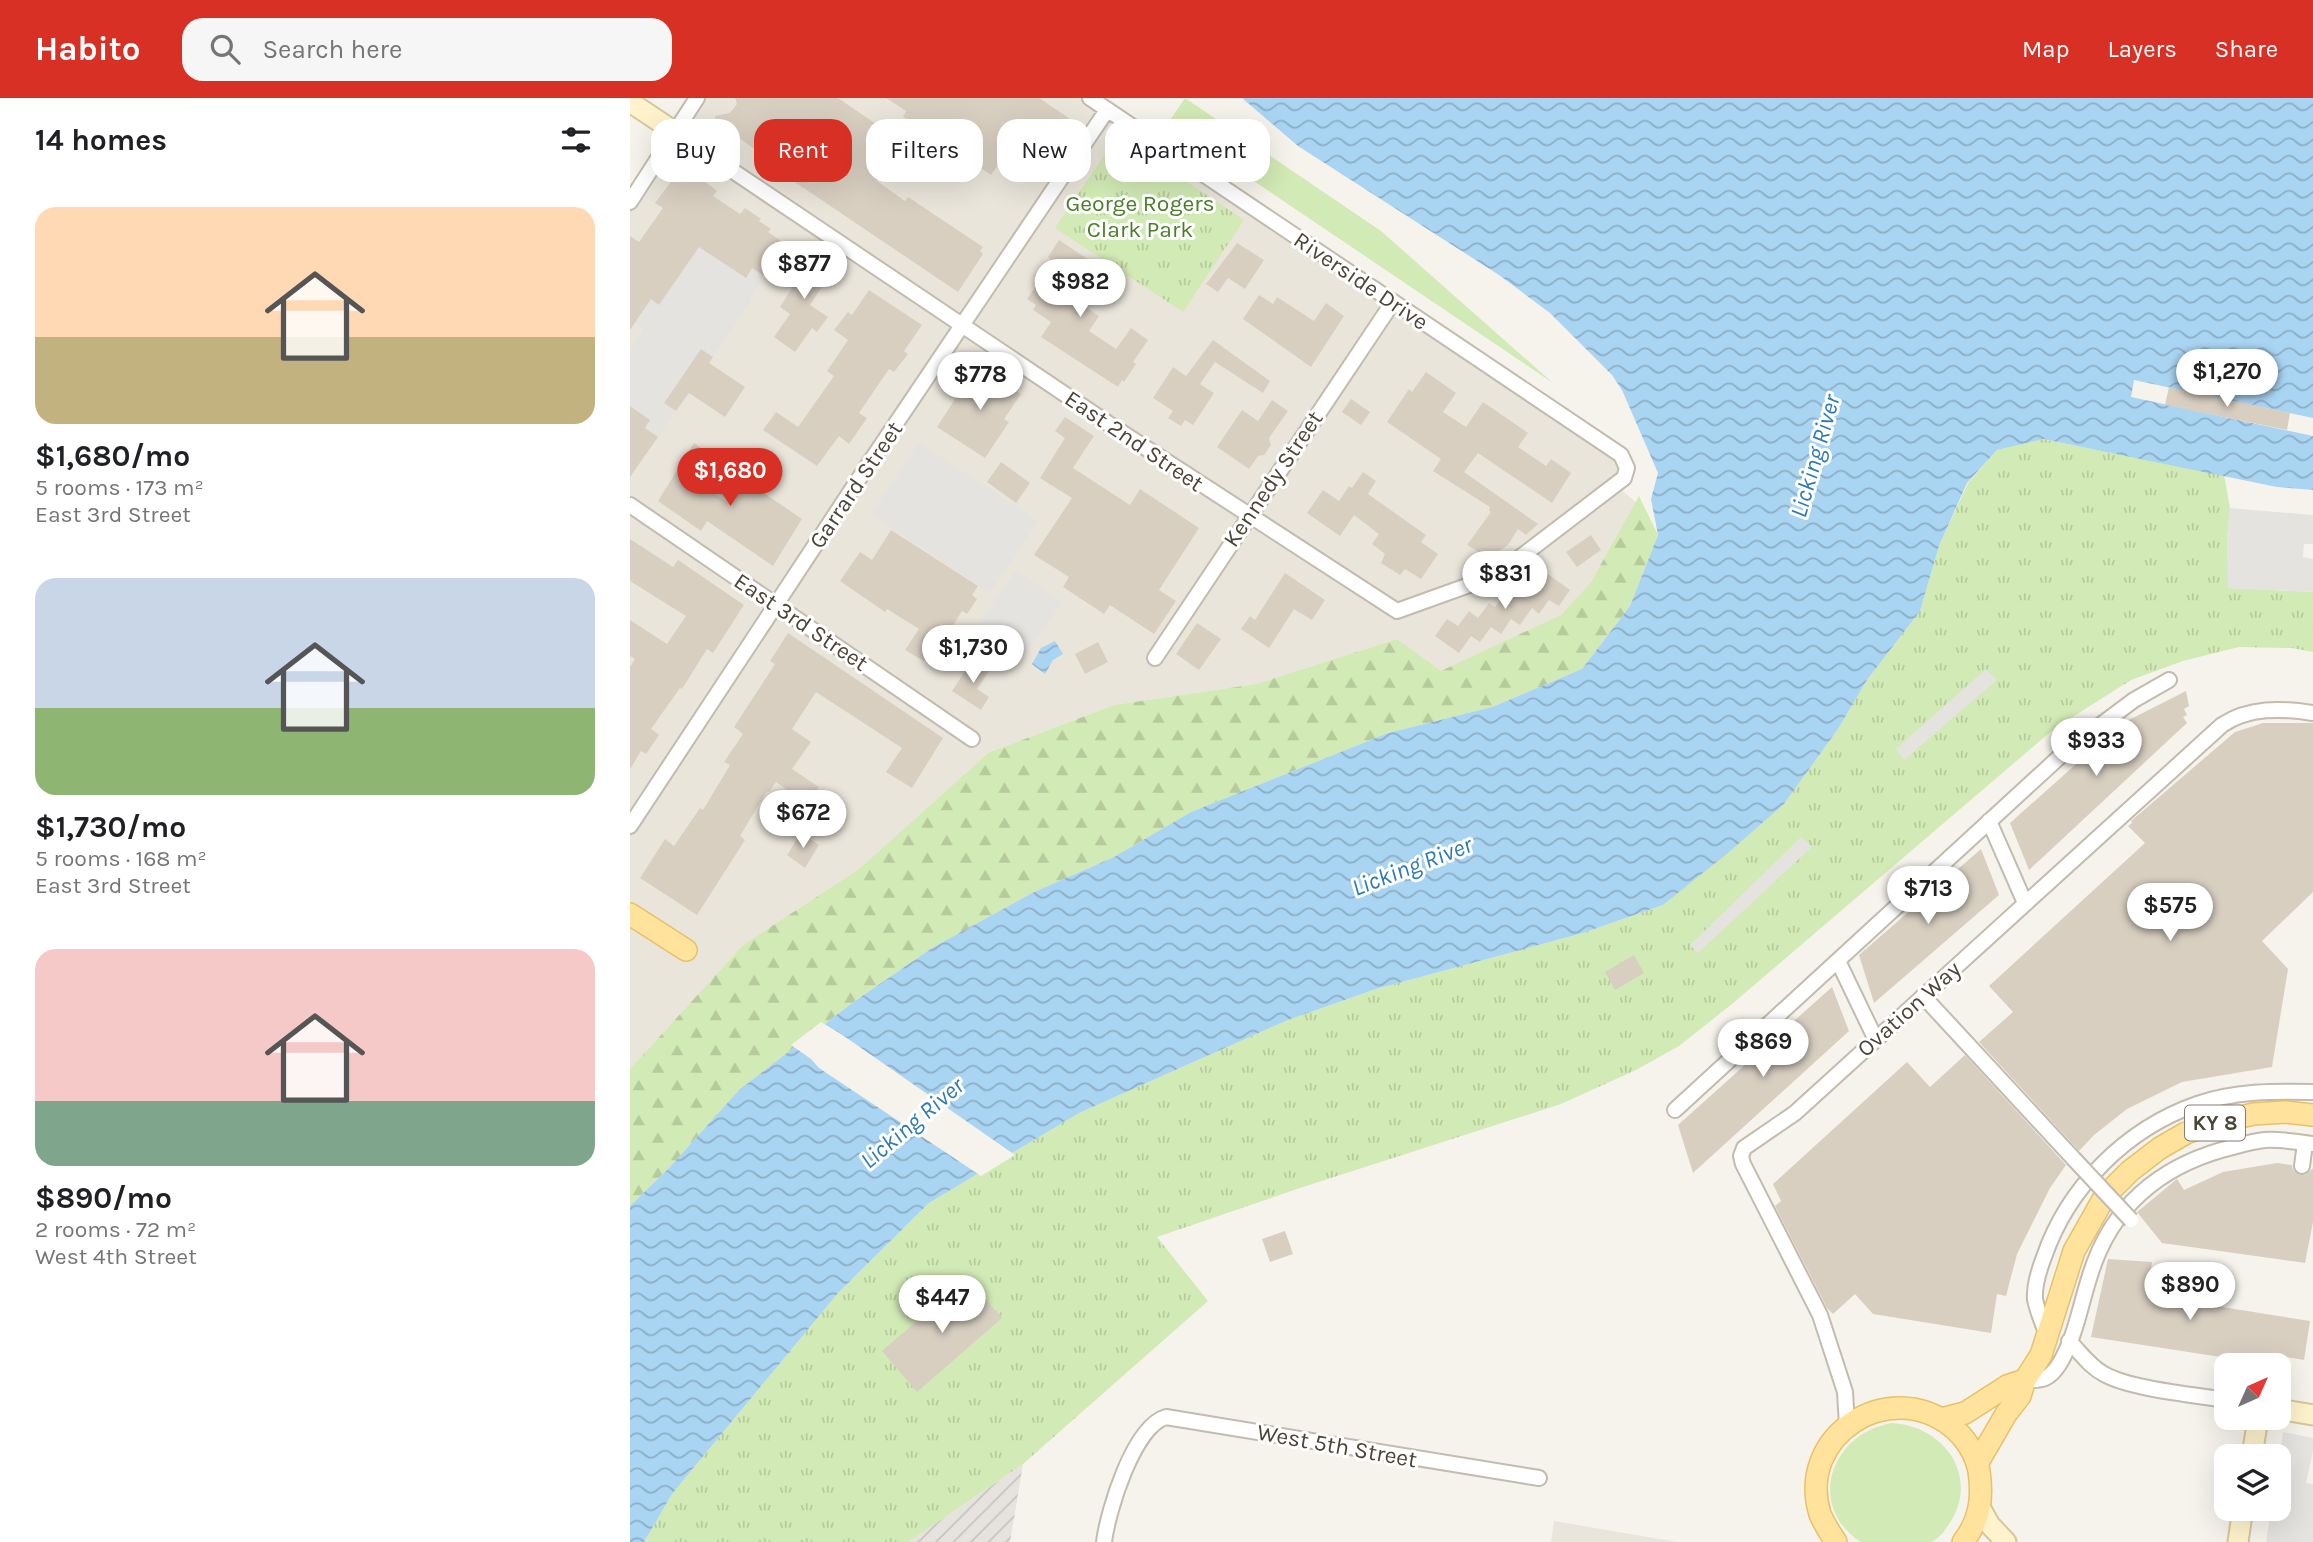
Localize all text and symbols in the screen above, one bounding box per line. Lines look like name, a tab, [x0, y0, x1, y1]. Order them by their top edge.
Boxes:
search box	[182, 18, 672, 81]
text: Habito	[35, 30, 140, 68]
icon: search	[206, 30, 244, 68]
text: Search here	[262, 34, 402, 65]
text: Map	[2022, 35, 2070, 63]
text: Layers	[2108, 35, 2177, 63]
text: Share	[2215, 35, 2278, 63]
chip: Buy	[651, 119, 740, 182]
chip: Rent	[754, 119, 852, 182]
chip: Filters	[866, 119, 983, 182]
chip: New	[997, 119, 1091, 182]
chip: Apartment	[1105, 119, 1270, 182]
icon: filters	[557, 121, 595, 159]
text: 14 homes	[35, 122, 167, 158]
park label: George Rogers Clark Park	[1065, 190, 1215, 243]
street label: Riverside Drive	[1289, 226, 1433, 336]
pin: $877	[763, 242, 845, 301]
text: $877	[777, 250, 831, 277]
icon: home	[252, 253, 378, 379]
pin: $982	[1039, 260, 1121, 319]
text: $982	[1051, 268, 1109, 295]
pin: $1,270	[2170, 350, 2284, 409]
pin: $778	[939, 352, 1021, 412]
text: $1,270	[2192, 358, 2262, 385]
text: $778	[953, 361, 1007, 388]
street label: East 2nd Street	[1060, 385, 1209, 497]
water label: Licking River	[1784, 391, 1846, 521]
street label: Kennedy Street	[1218, 406, 1329, 552]
street label: Garrard Street	[804, 416, 909, 554]
text: $1,680/mo	[35, 438, 190, 474]
pin: $1,680	[673, 448, 787, 508]
text: $1,680	[693, 457, 767, 484]
text: 5 rooms · 173 m²	[35, 474, 204, 501]
text: East 3rd Street	[35, 501, 191, 528]
pin: $831	[1464, 552, 1546, 611]
text: $831	[1478, 560, 1532, 587]
street label: East 3rd Street	[729, 567, 873, 677]
icon: home	[252, 624, 378, 750]
pin: $1,730	[916, 626, 1030, 685]
text: $1,730	[938, 634, 1008, 661]
pin: $933	[2055, 718, 2137, 778]
text: $933	[2067, 727, 2125, 754]
pin: $672	[762, 790, 844, 850]
text: $672	[775, 799, 831, 826]
text: $1,730/mo	[35, 809, 186, 845]
water label: Licking River	[1348, 830, 1477, 902]
text: 5 rooms · 168 m²	[35, 845, 207, 872]
pin: $713	[1887, 866, 1969, 926]
text: East 3rd Street	[35, 872, 191, 899]
text: $713	[1903, 875, 1953, 902]
pin: $575	[2129, 884, 2211, 943]
text: $575	[2143, 892, 2197, 919]
street label: Ovation Way	[1852, 955, 1966, 1062]
icon: home	[252, 995, 378, 1121]
pin: $869	[1722, 1020, 1804, 1079]
text: $869	[1734, 1028, 1792, 1055]
water label: Licking River	[855, 1071, 970, 1174]
road number: KY 8	[2185, 1105, 2245, 1140]
text: $890/mo	[35, 1180, 172, 1216]
text: 2 rooms · 72 m²	[35, 1216, 196, 1243]
text: West 4th Street	[35, 1243, 197, 1270]
pin: $890	[2149, 1262, 2231, 1322]
text: $890	[2160, 1271, 2220, 1298]
pin: $447	[901, 1276, 983, 1335]
text: $447	[915, 1284, 969, 1311]
north arrow	[2214, 1353, 2291, 1430]
map controls	[2214, 1353, 2291, 1521]
street label: West 5th Street	[1255, 1419, 1419, 1473]
button: layers	[2214, 1444, 2291, 1521]

